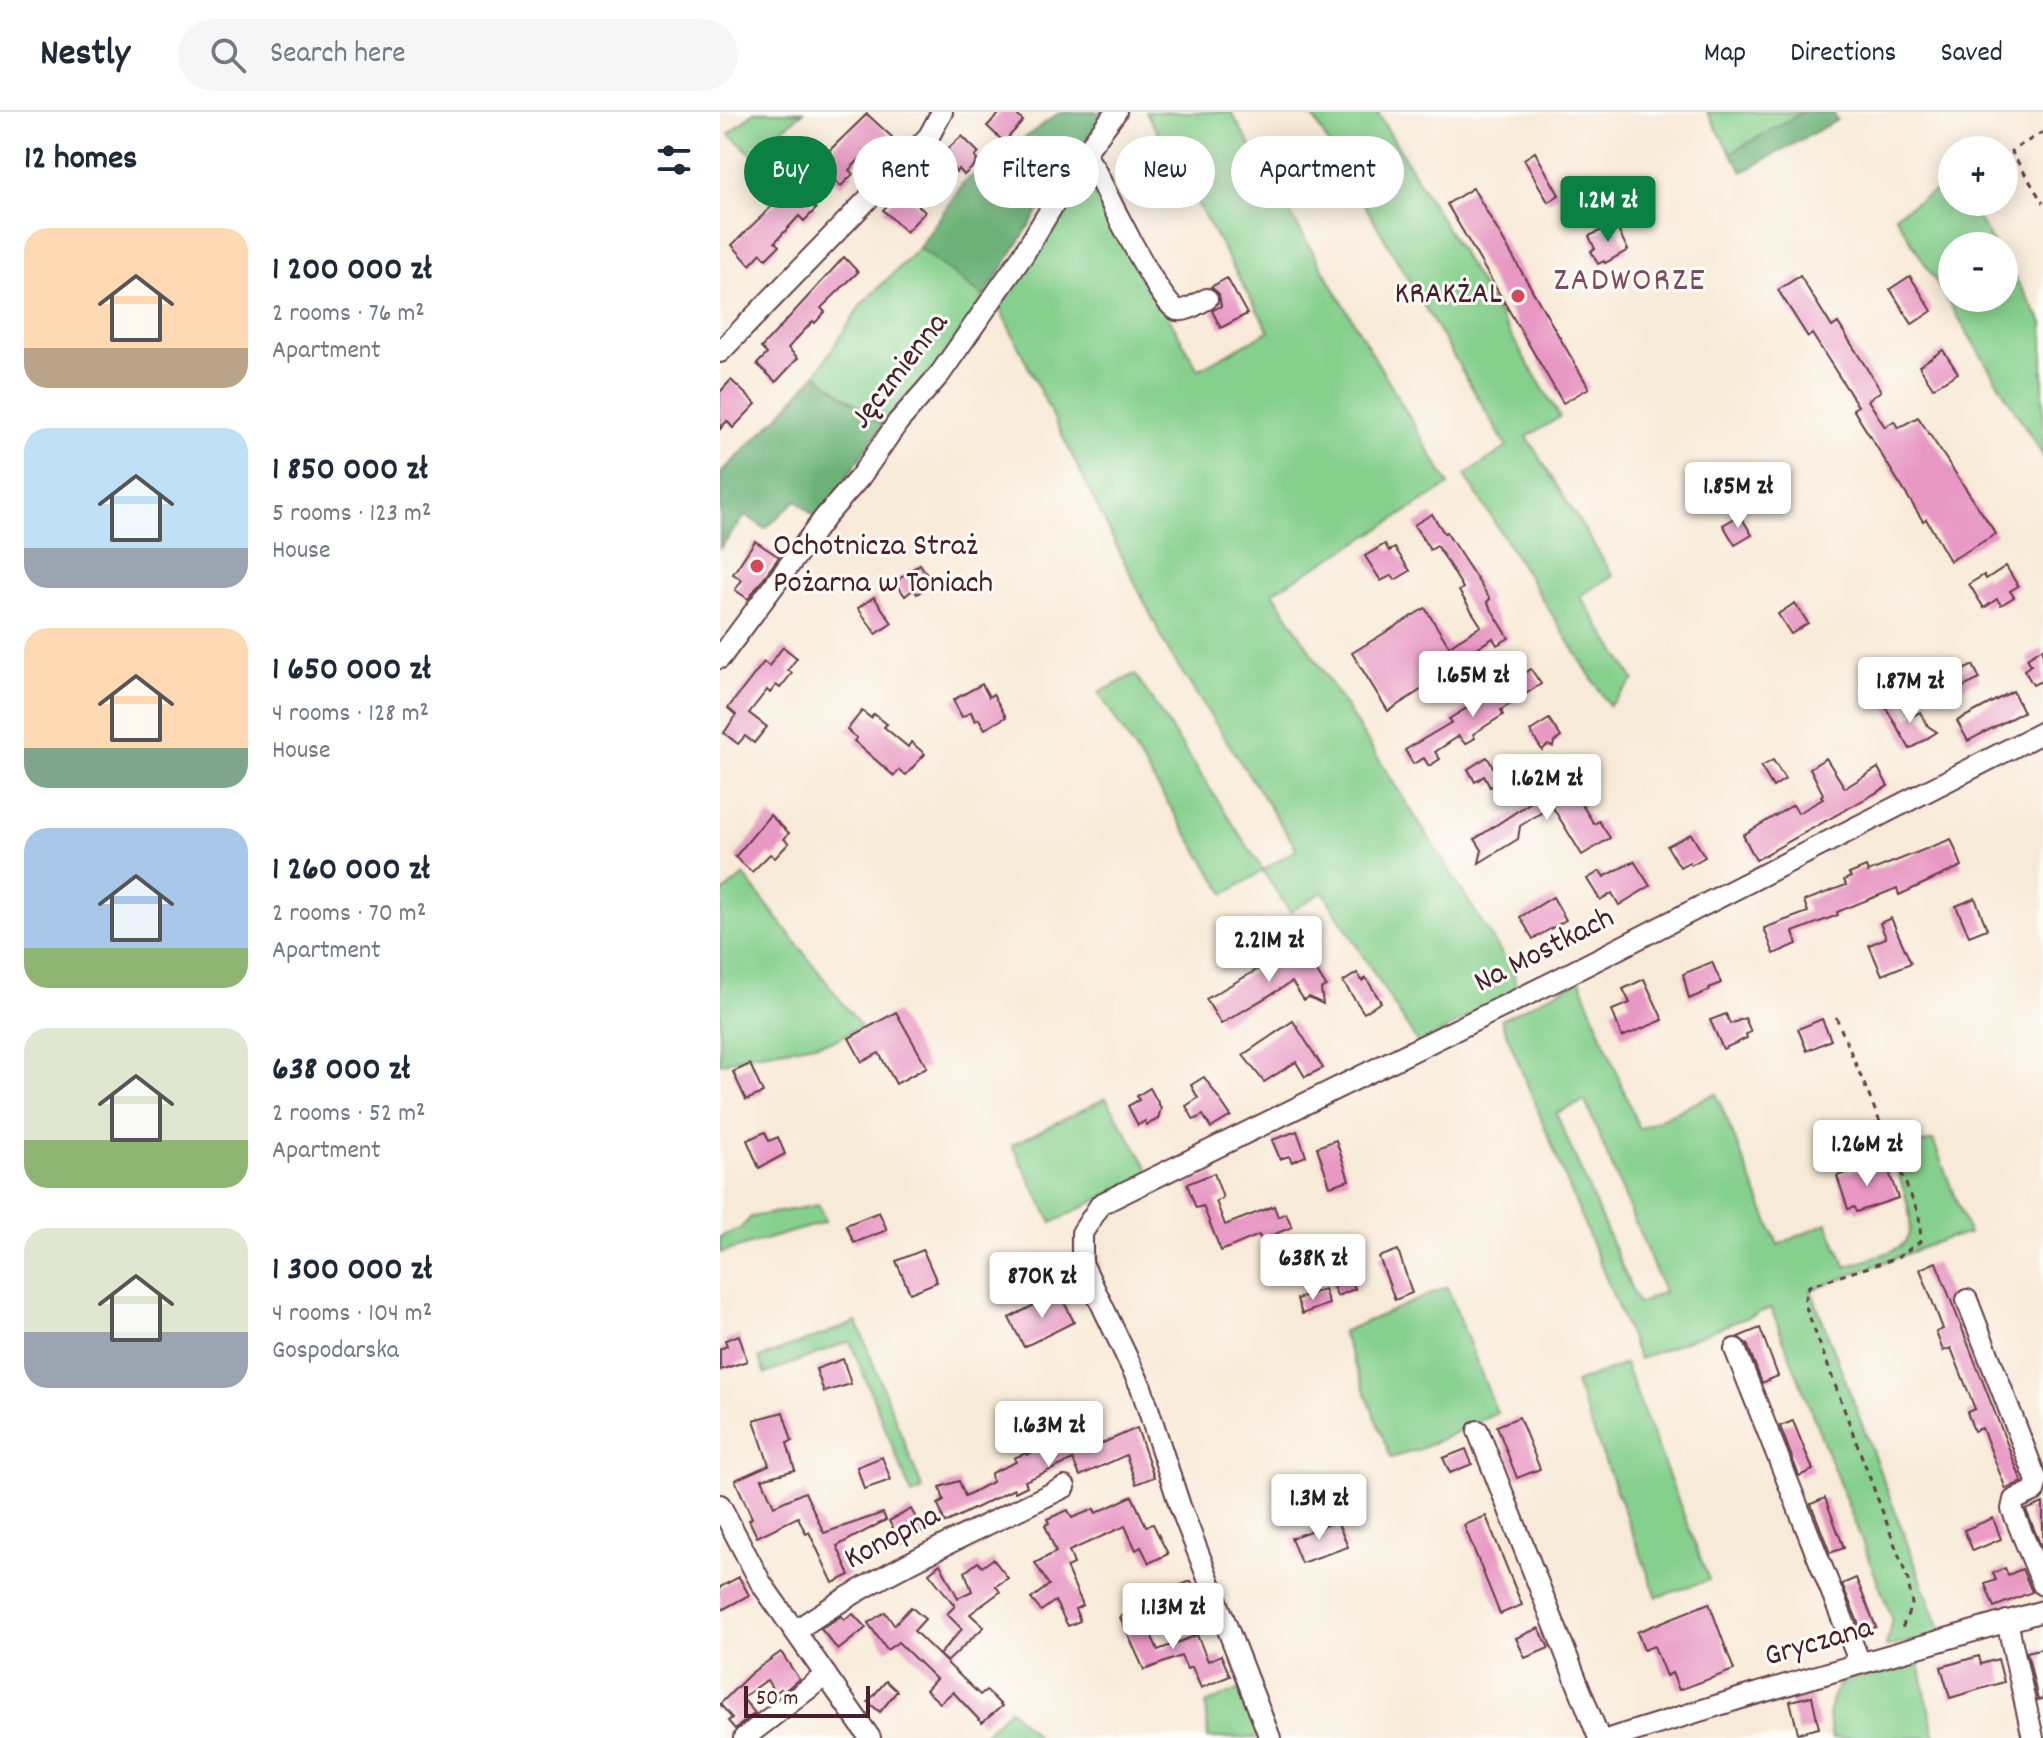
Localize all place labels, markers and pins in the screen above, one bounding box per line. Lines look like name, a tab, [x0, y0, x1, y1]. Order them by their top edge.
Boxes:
pin: 1.2M zł	[1534, 176, 1682, 244]
place label: KRAKŻAL	[1394, 273, 1502, 319]
marker: KRAKŻAL	[1509, 287, 1527, 305]
pin: 1.85M zł	[1655, 462, 1821, 530]
place label: Ochotnicza Straż Pożarna w Toniach	[773, 525, 993, 608]
marker: Ochotnicza Straż Pożarna w Toniach	[748, 557, 766, 575]
pin: 1.65M zł	[1390, 651, 1556, 719]
pin: 1.87M zł	[1827, 657, 1993, 725]
pin: 1.62M zł	[1464, 754, 1630, 822]
pin: 2.21M zł	[1186, 916, 1352, 984]
pin: 1.26M zł	[1784, 1120, 1950, 1188]
pin: 638K zł	[1239, 1234, 1387, 1302]
pin: 870K zł	[968, 1252, 1116, 1320]
pin: 1.63M zł	[966, 1401, 1132, 1469]
pin: 1.3M zł	[1245, 1474, 1393, 1542]
pin: 1.13M zł	[1090, 1583, 1256, 1651]

